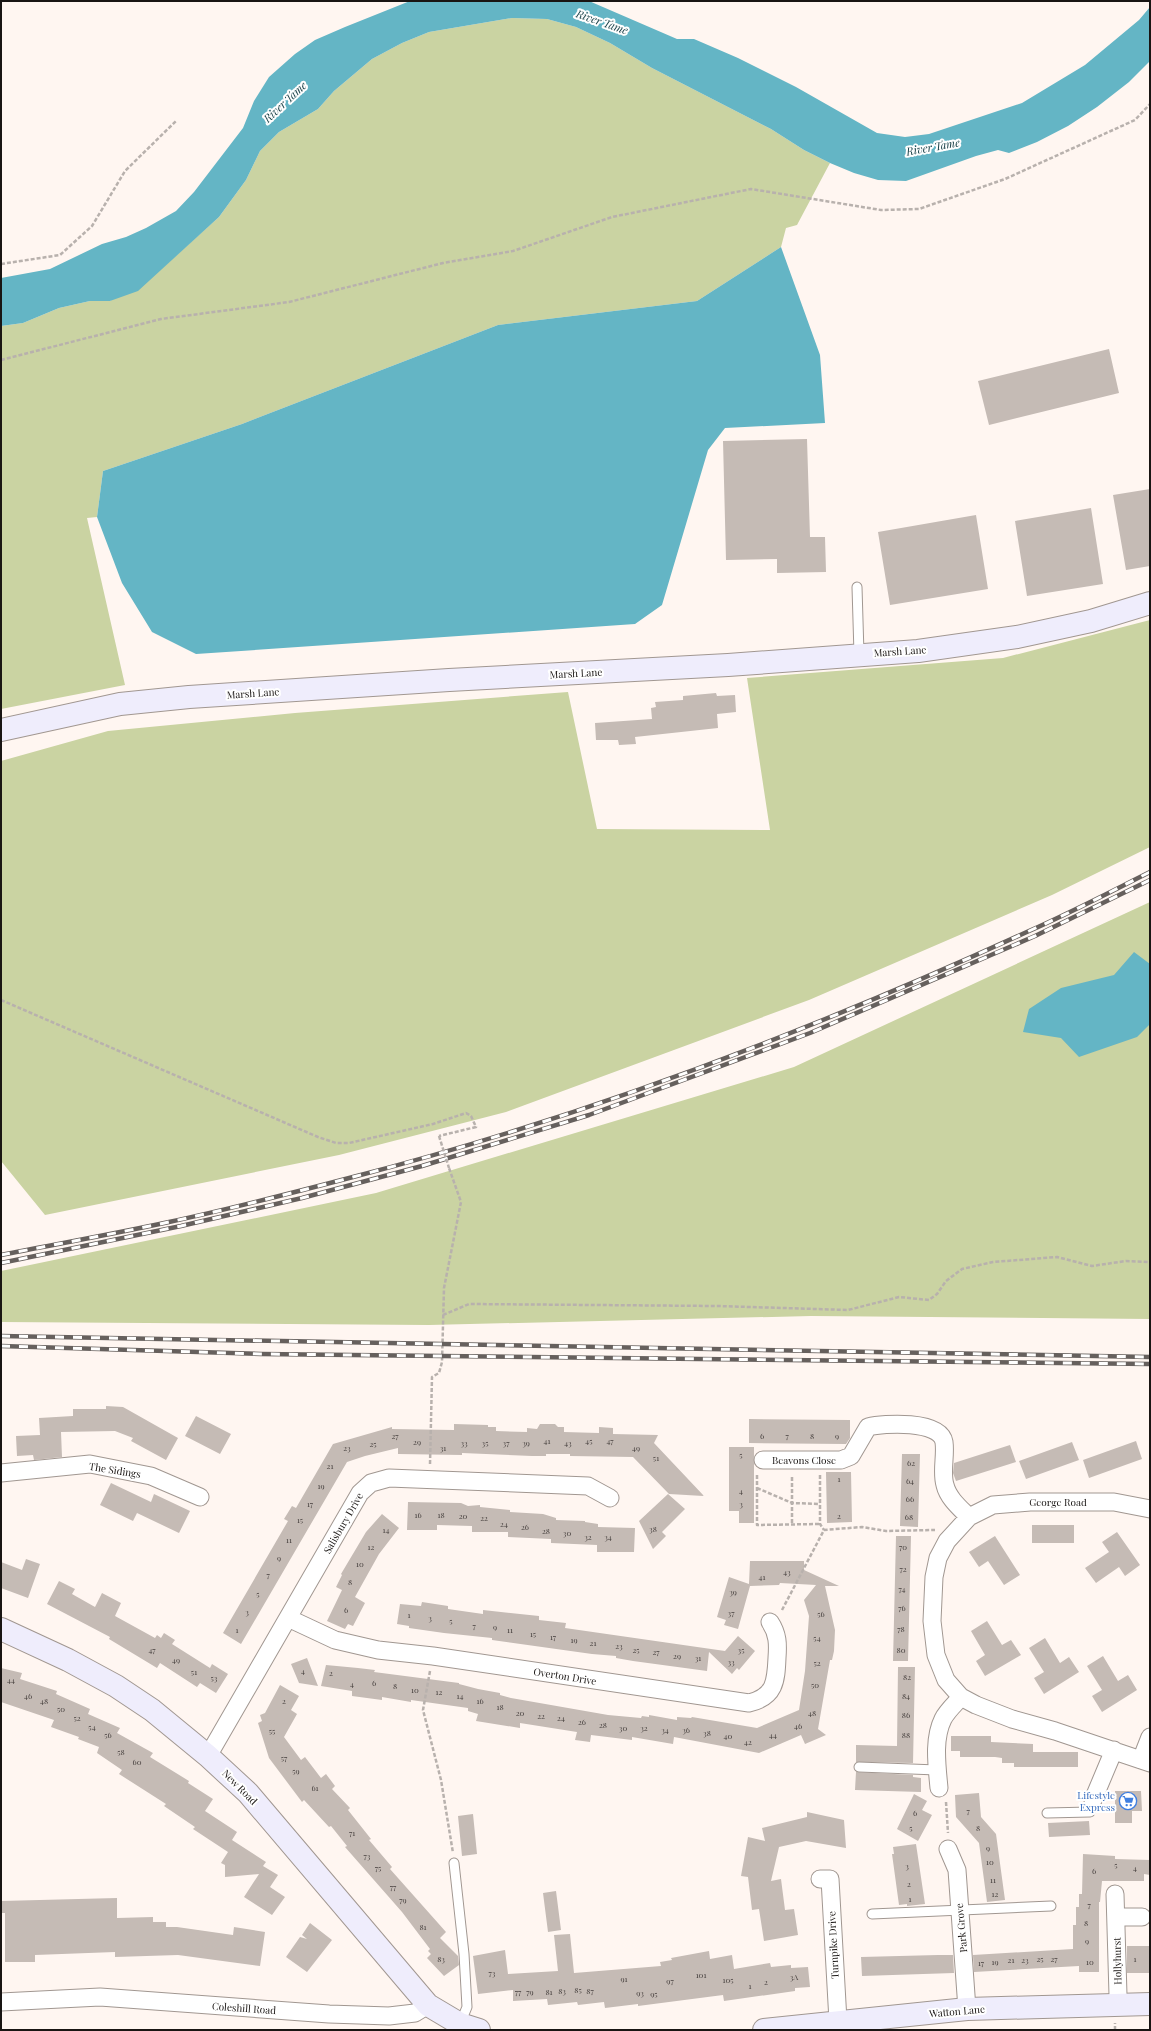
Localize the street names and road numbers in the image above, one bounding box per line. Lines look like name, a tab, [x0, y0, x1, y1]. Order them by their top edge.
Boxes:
street label: Marsh Lane	[873, 642, 927, 660]
street label: Marsh Lane	[549, 665, 603, 681]
street label: Marsh Lane	[226, 684, 280, 702]
street label: Beavons Close	[772, 1453, 836, 1467]
street label: The Sidings	[88, 1459, 142, 1481]
street label: Salisbury Drive	[320, 1490, 366, 1556]
street label: George Road	[1029, 1495, 1087, 1509]
street label: Overton Drive	[532, 1664, 598, 1688]
street label: New Road	[219, 1766, 261, 1808]
street label: Park Grove	[952, 1903, 970, 1953]
street label: Turnpike Drive	[824, 1911, 842, 1979]
street label: Hollyhurst	[1110, 1937, 1124, 1985]
street label: Coleshill Road	[211, 1999, 277, 2017]
street label: Watton Lane	[927, 2002, 986, 2021]

